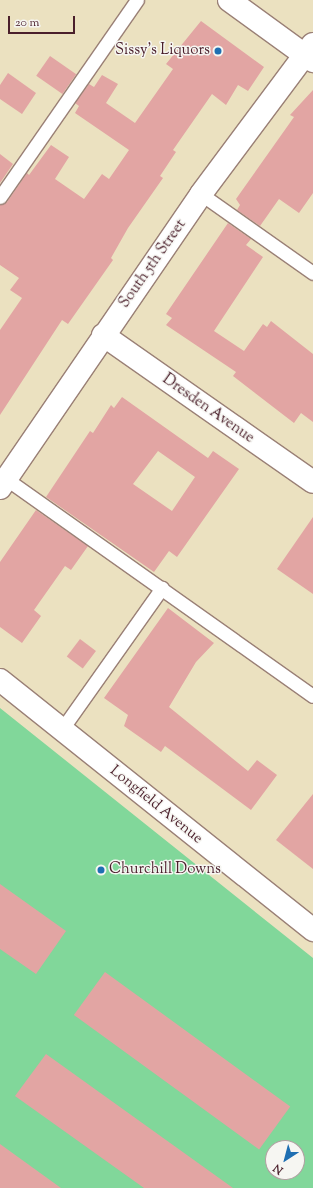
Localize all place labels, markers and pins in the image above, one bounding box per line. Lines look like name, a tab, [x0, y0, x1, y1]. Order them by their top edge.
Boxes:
place label: Sissy's Liquors	[115, 42, 210, 60]
marker: Sissy's Liquors	[213, 46, 223, 56]
place label: Churchill Downs	[109, 861, 221, 879]
marker: Churchill Downs	[96, 865, 106, 875]

